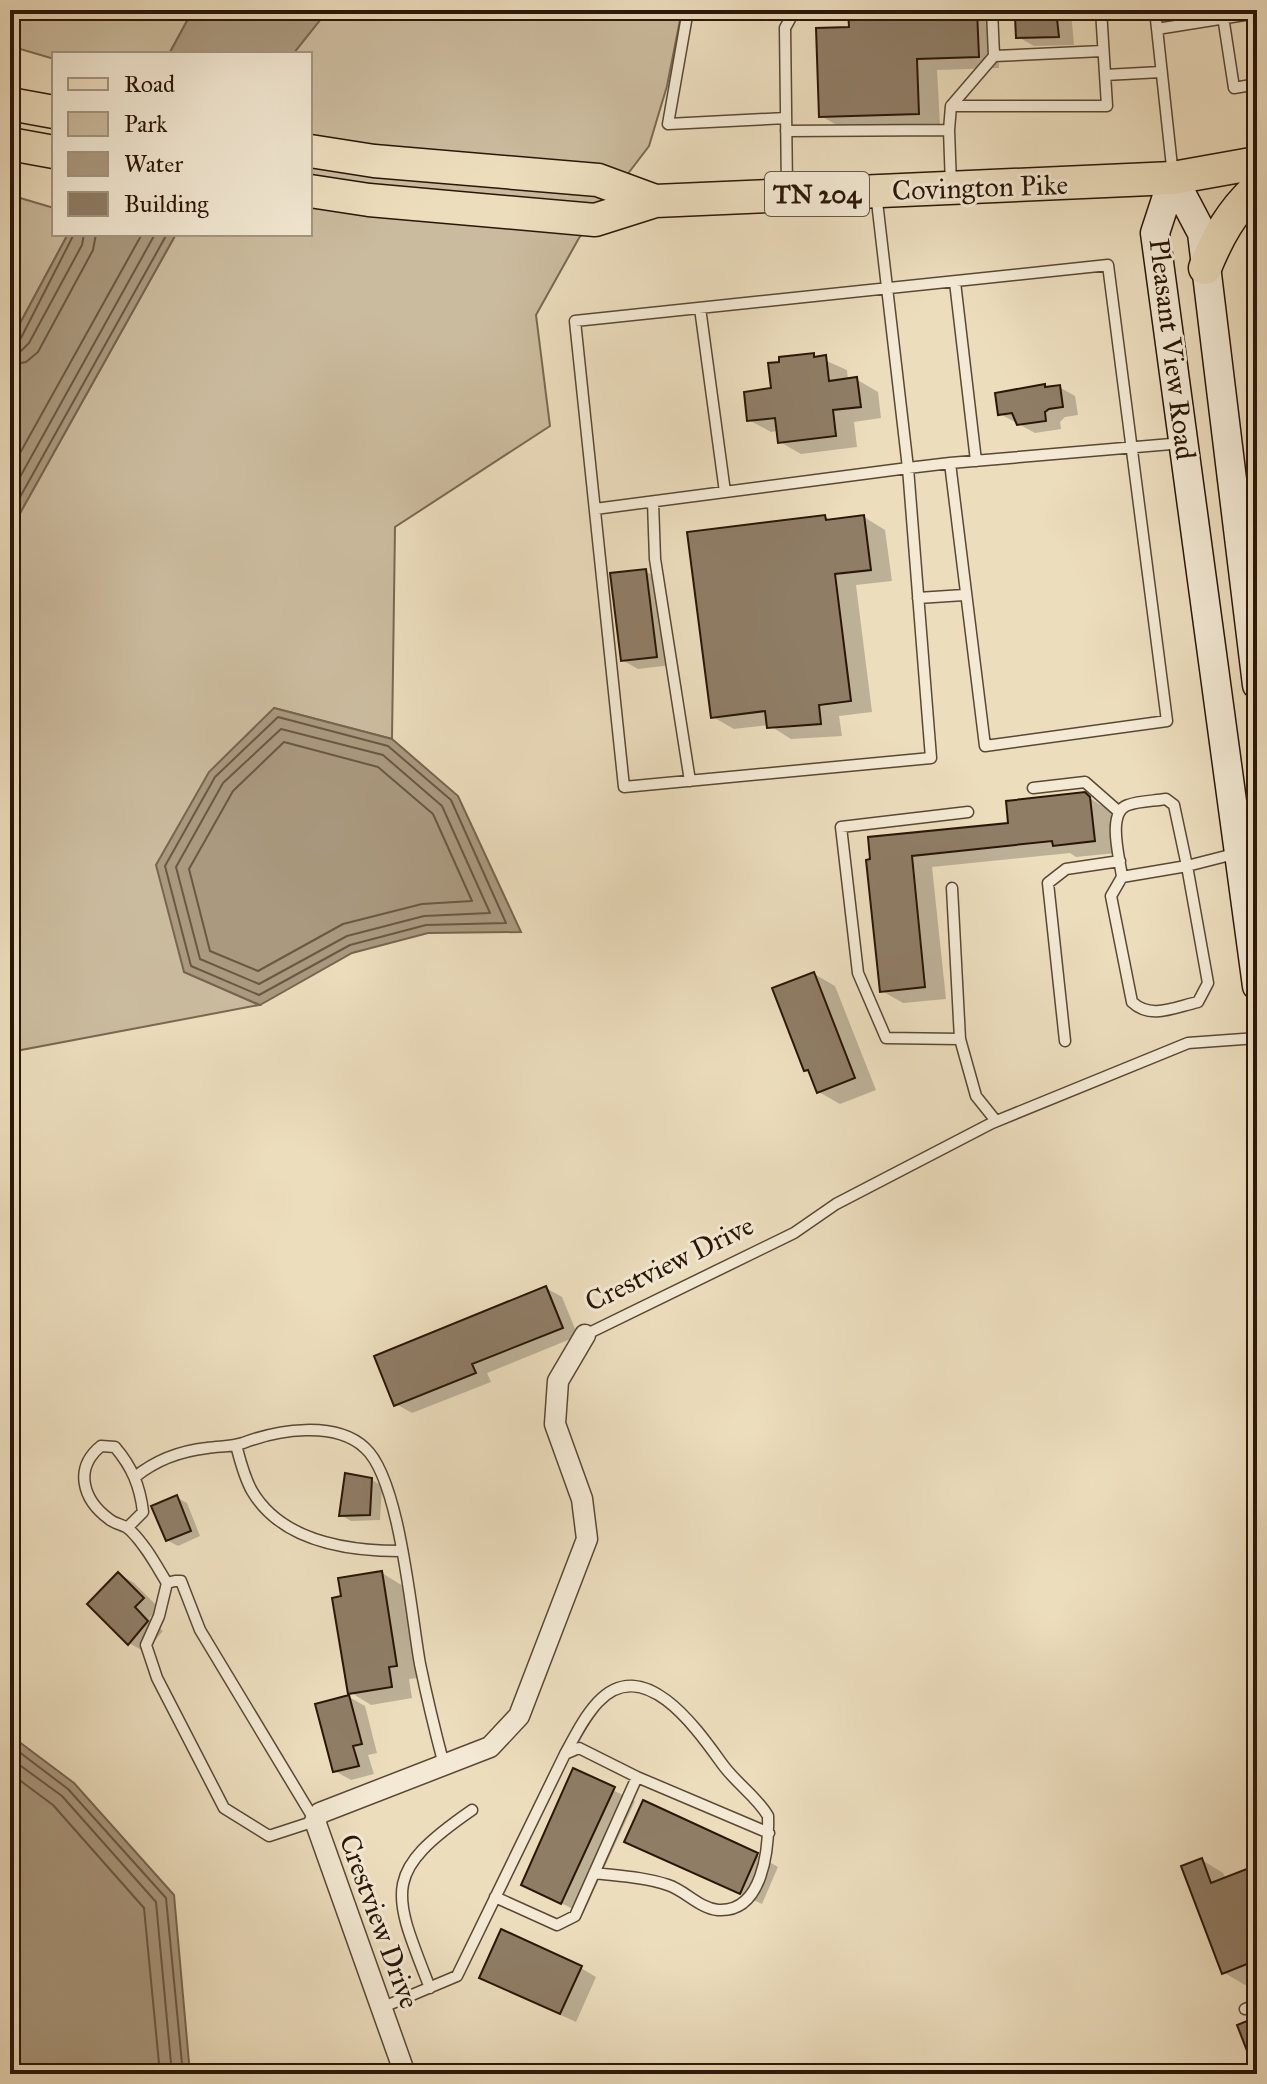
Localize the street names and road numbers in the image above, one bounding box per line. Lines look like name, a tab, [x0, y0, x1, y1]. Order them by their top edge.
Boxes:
street label: Covington Pike	[891, 167, 1069, 208]
road number: TN 204	[765, 172, 869, 216]
street label: Pleasant View Road	[1142, 236, 1203, 462]
street label: Crestview Drive	[579, 1208, 759, 1319]
street label: Crestview Drive	[332, 1829, 427, 2013]

